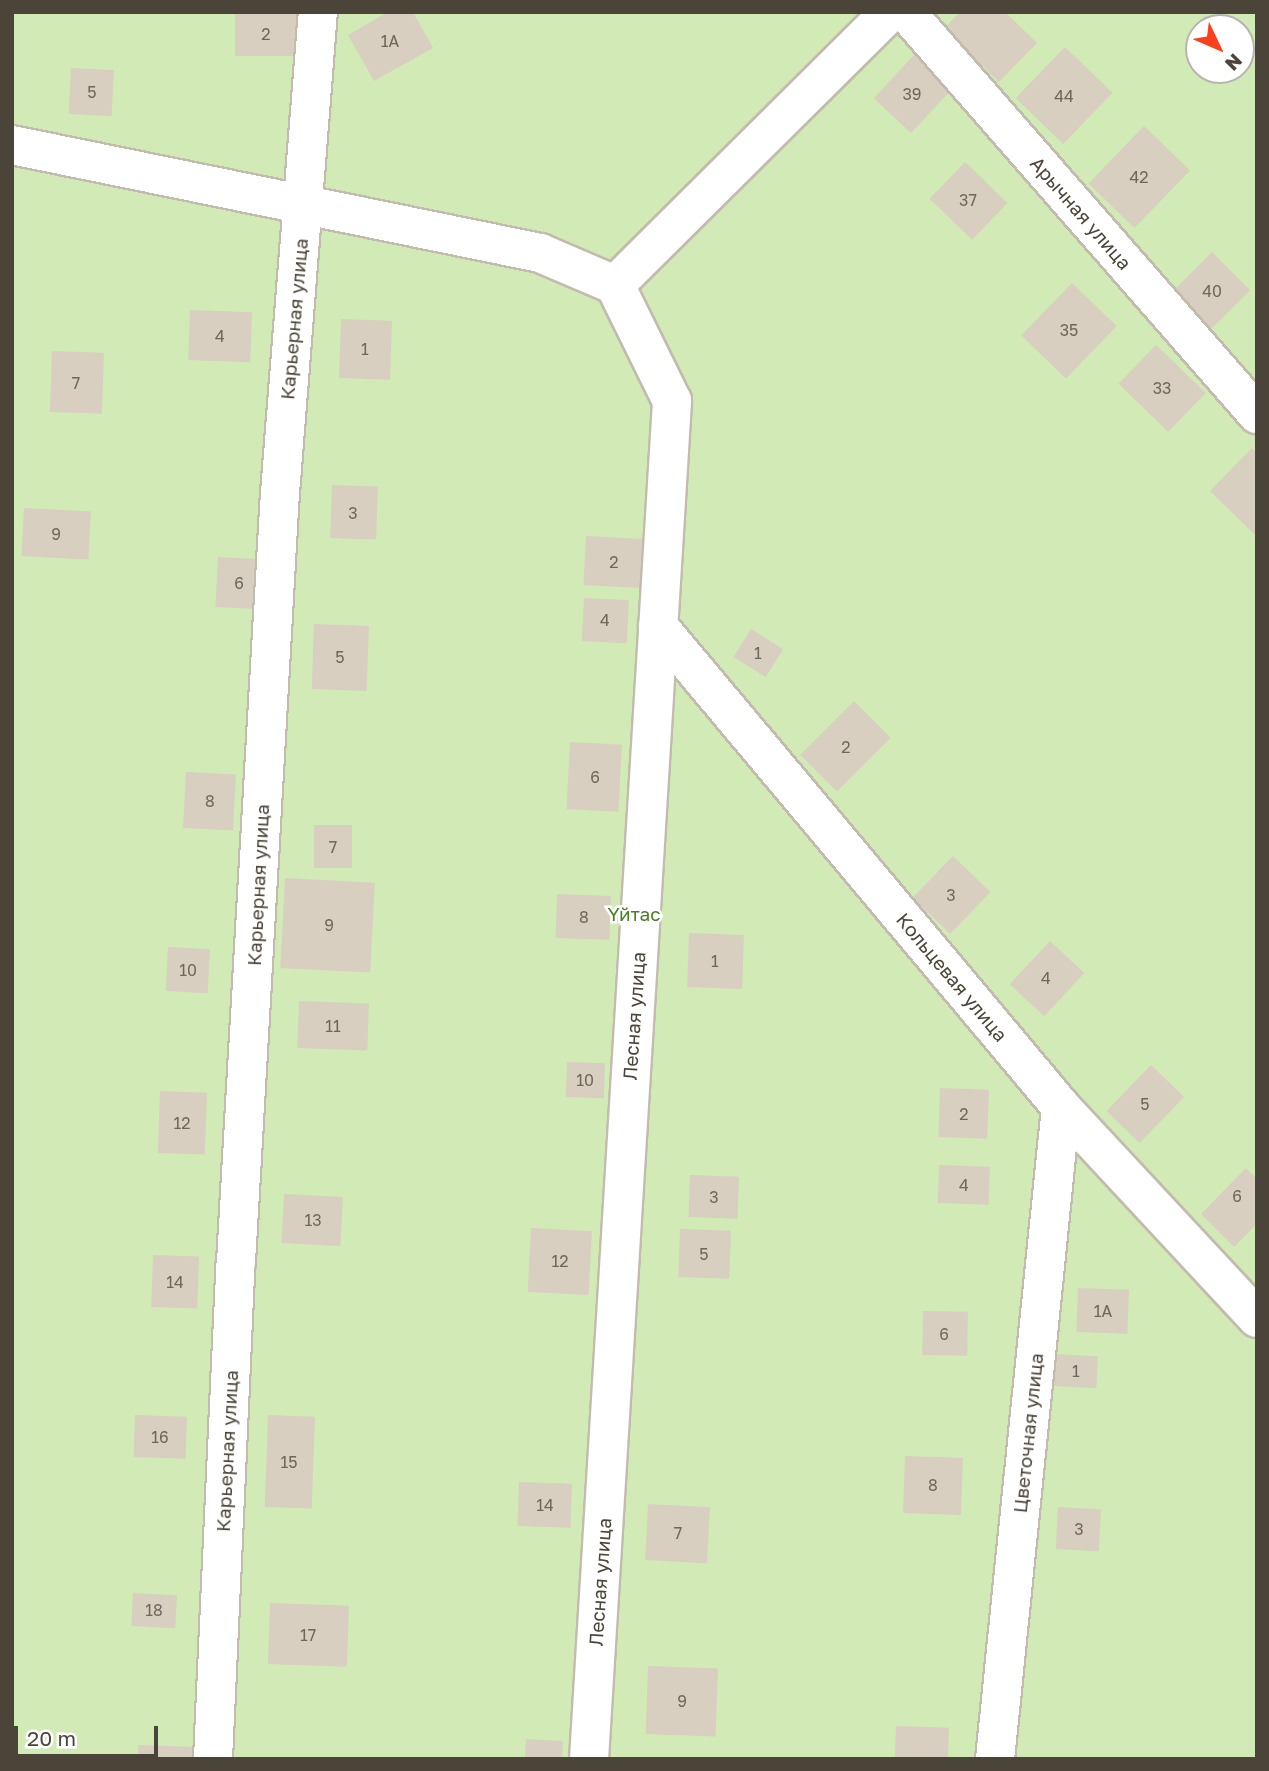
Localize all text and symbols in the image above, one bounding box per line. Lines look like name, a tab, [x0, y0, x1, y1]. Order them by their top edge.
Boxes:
north arrow	[1185, 14, 1255, 84]
house number: 2	[261, 24, 271, 44]
house number: 1А	[381, 31, 399, 51]
text: N	[1221, 49, 1247, 76]
house number: 5	[87, 82, 97, 102]
house number: 39	[902, 84, 922, 104]
house number: 44	[1054, 86, 1074, 106]
street label: Арычная улица	[1026, 152, 1136, 274]
house number: 42	[1129, 167, 1149, 187]
house number: 37	[959, 190, 977, 210]
street label: Карьерная улица	[276, 237, 312, 401]
house number: 40	[1202, 281, 1222, 301]
house number: 35	[1060, 320, 1078, 340]
house number: 4	[215, 326, 225, 346]
house number: 1	[361, 339, 369, 359]
house number: 7	[72, 373, 80, 393]
house number: 33	[1153, 378, 1171, 398]
house number: 3	[348, 503, 358, 523]
house number: 9	[51, 524, 61, 544]
house number: 2	[609, 552, 619, 572]
house number: 6	[234, 573, 244, 593]
house number: 4	[600, 610, 610, 630]
house number: 1	[754, 643, 762, 663]
house number: 5	[335, 647, 345, 667]
house number: 2	[841, 737, 851, 757]
house number: 6	[590, 767, 600, 787]
house number: 8	[205, 791, 215, 811]
street label: Карьерная улица	[242, 804, 274, 966]
house number: 7	[329, 837, 337, 857]
house number: 3	[946, 885, 956, 905]
park label: Үйтас	[607, 903, 661, 925]
house number: 8	[579, 907, 589, 927]
street label: Кольцевая улица	[892, 908, 1012, 1046]
house number: 9	[324, 915, 334, 935]
street label: Лесная улица	[618, 951, 650, 1081]
house number: 1	[711, 951, 719, 971]
house number: 10	[179, 960, 197, 980]
house number: 4	[1041, 968, 1051, 988]
house number: 11	[325, 1016, 341, 1036]
house number: 10	[576, 1070, 594, 1090]
house number: 5	[1140, 1094, 1150, 1114]
house number: 2	[959, 1104, 969, 1124]
house number: 12	[173, 1113, 191, 1133]
house number: 4	[959, 1175, 969, 1195]
house number: 6	[1232, 1186, 1242, 1206]
house number: 3	[709, 1187, 719, 1207]
house number: 13	[304, 1210, 322, 1230]
house number: 5	[699, 1244, 709, 1264]
house number: 12	[551, 1251, 569, 1271]
house number: 14	[166, 1272, 184, 1292]
house number: 1А	[1094, 1301, 1112, 1321]
house number: 6	[939, 1324, 949, 1344]
street label: Цветочная улица	[1008, 1352, 1048, 1514]
house number: 1	[1072, 1361, 1080, 1381]
street label: Карьерная улица	[211, 1370, 243, 1532]
house number: 16	[151, 1427, 169, 1447]
house number: 15	[280, 1452, 298, 1472]
house number: 8	[928, 1475, 938, 1495]
house number: 14	[536, 1495, 554, 1515]
street label: Лесная улица	[584, 1517, 616, 1647]
house number: 3	[1074, 1519, 1084, 1539]
house number: 7	[674, 1523, 682, 1543]
house number: 18	[145, 1600, 163, 1620]
house number: 17	[300, 1625, 316, 1645]
house number: 9	[677, 1691, 687, 1711]
scale bar	[18, 1712, 161, 1756]
text: 20 m	[27, 1725, 76, 1751]

